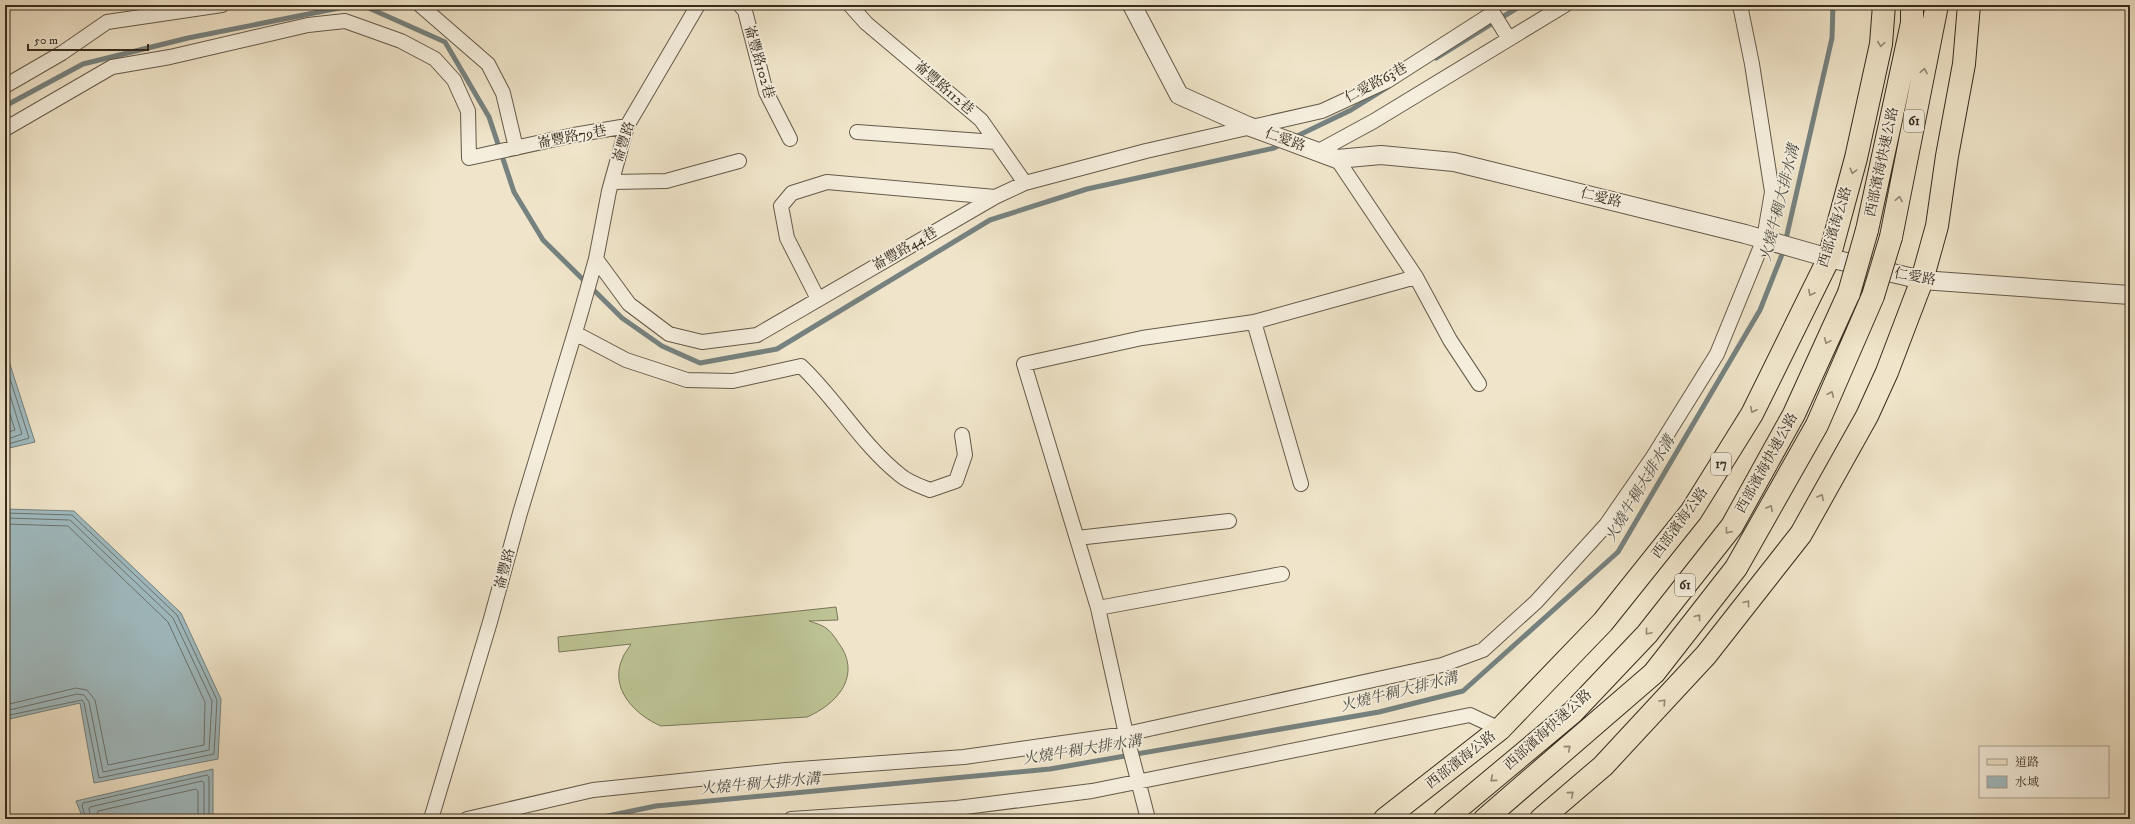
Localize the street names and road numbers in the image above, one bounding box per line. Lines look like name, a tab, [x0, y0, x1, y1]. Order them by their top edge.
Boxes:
street label: 崙豐路102巷	[740, 23, 778, 101]
street label: 崙豐路112巷	[910, 57, 978, 119]
street label: 仁愛路63巷	[1342, 59, 1410, 107]
street label: 西部濱海快速公路	[1862, 105, 1902, 219]
road number: 61	[1904, 110, 1924, 132]
street label: 崙豐路	[609, 119, 639, 165]
street label: 崙豐路79巷	[536, 121, 608, 153]
street label: 仁愛路	[1262, 124, 1308, 156]
street label: 仁愛路	[1578, 184, 1624, 212]
street label: 西部濱海公路	[1814, 184, 1856, 270]
street label: 崙豐路44巷	[869, 223, 941, 275]
street label: 仁愛路	[1893, 264, 1937, 290]
street label: 西部濱海快速公路	[1732, 410, 1802, 516]
road number: 17	[1711, 453, 1731, 475]
street label: 西部濱海公路	[1648, 484, 1712, 562]
street label: 崙豐路	[491, 546, 519, 592]
road number: 61	[1675, 574, 1695, 596]
street label: 西部濱海快速公路	[1500, 686, 1596, 774]
street label: 西部濱海公路	[1422, 727, 1500, 793]

